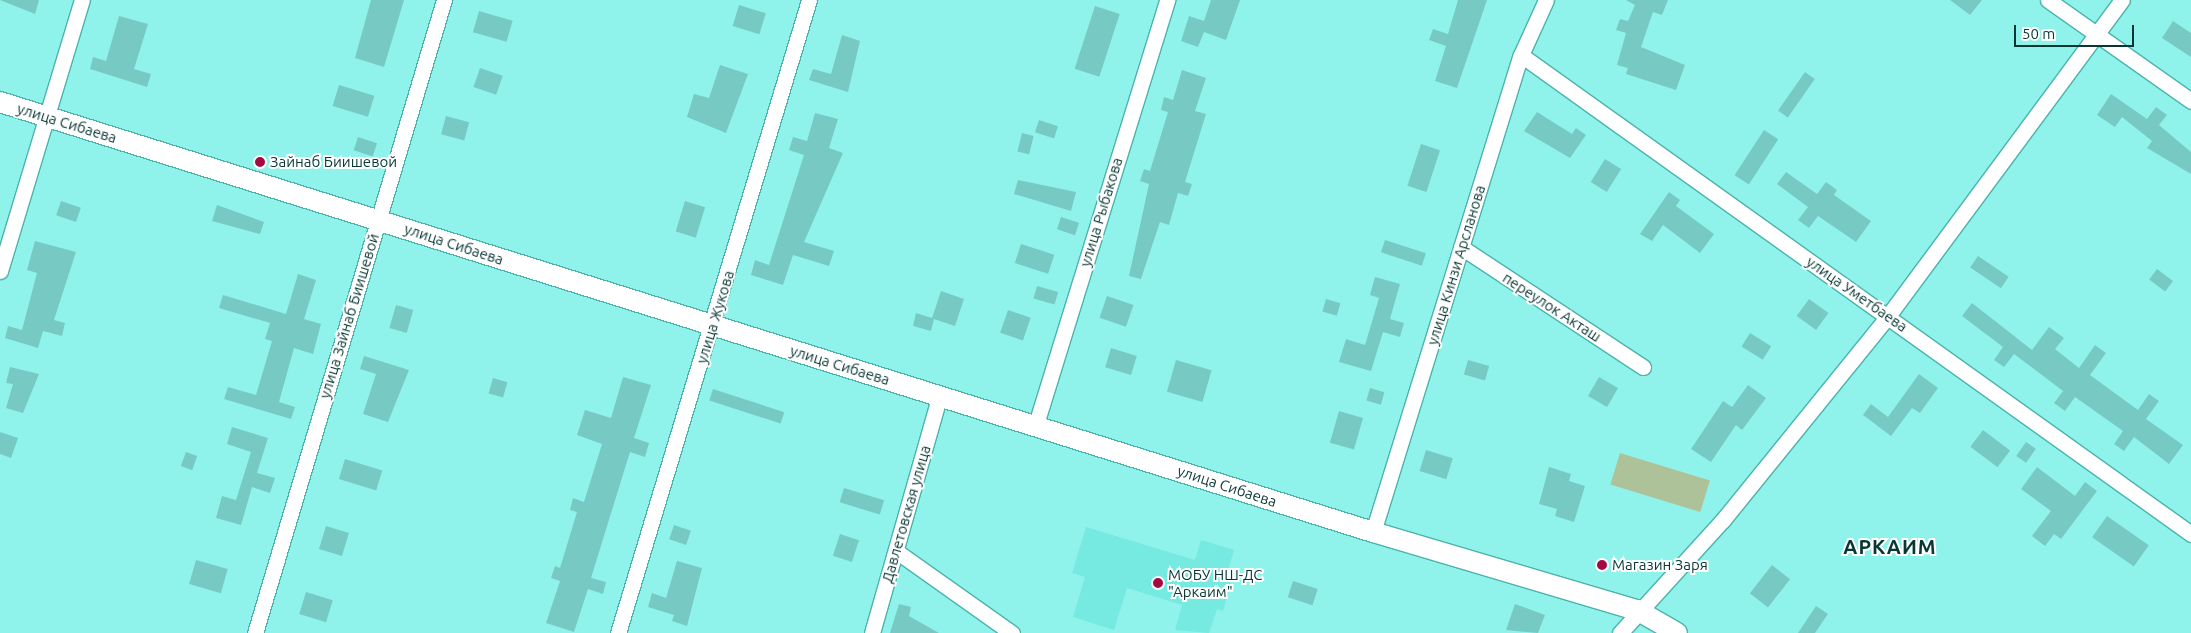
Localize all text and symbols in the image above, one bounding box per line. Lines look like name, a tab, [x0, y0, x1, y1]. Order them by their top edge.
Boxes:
scale bar	[2016, 15, 2136, 47]
text: 50 m	[2022, 25, 2055, 42]
street label: улица Сибаева	[15, 99, 119, 147]
place label: Зайнаб Биишевой	[270, 153, 397, 171]
street label: улица Рыбакова	[1076, 155, 1126, 269]
marker: Зайнаб Биишевой	[254, 156, 266, 168]
street label: улица Кинзи Арсланова	[1423, 183, 1489, 347]
street label: улица Сибаева	[402, 219, 506, 269]
street label: улица Зайнаб Биишевой	[315, 231, 383, 401]
street label: улица Уметбаева	[1803, 252, 1911, 336]
street label: улица Жукова	[692, 268, 738, 366]
street label: переулок Акташ	[1499, 268, 1605, 346]
street label: улица Сибаева	[788, 341, 892, 389]
street label: Давлетовская улица	[878, 443, 934, 585]
street label: улица Сибаева	[1175, 461, 1279, 511]
district label: АРКАИМ	[1843, 534, 1937, 558]
place label: Магазин Заря	[1612, 556, 1708, 574]
marker: Магазин Заря	[1596, 559, 1608, 571]
place label: МОБУ НШ-ДС "Аркаим"	[1168, 565, 1262, 600]
marker: МОБУ НШ-ДС "Аркаим"	[1152, 577, 1164, 589]

